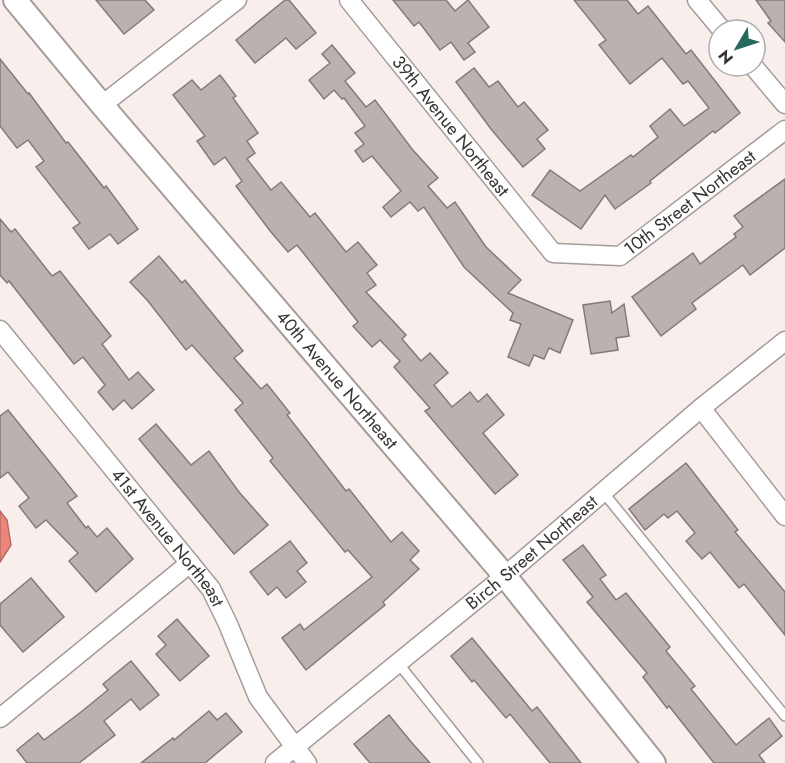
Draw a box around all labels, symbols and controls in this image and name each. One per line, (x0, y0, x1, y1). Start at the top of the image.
north arrow (707, 18, 767, 78)
text: N (713, 45, 739, 69)
street label: 39th Avenue Northeast (386, 50, 516, 203)
street label: 10th Street Northeast (618, 143, 762, 261)
street label: 40th Avenue Northeast (270, 305, 404, 455)
street label: 41st Avenue Northeast (105, 463, 231, 612)
street label: Birch Street Northeast (460, 489, 604, 616)

